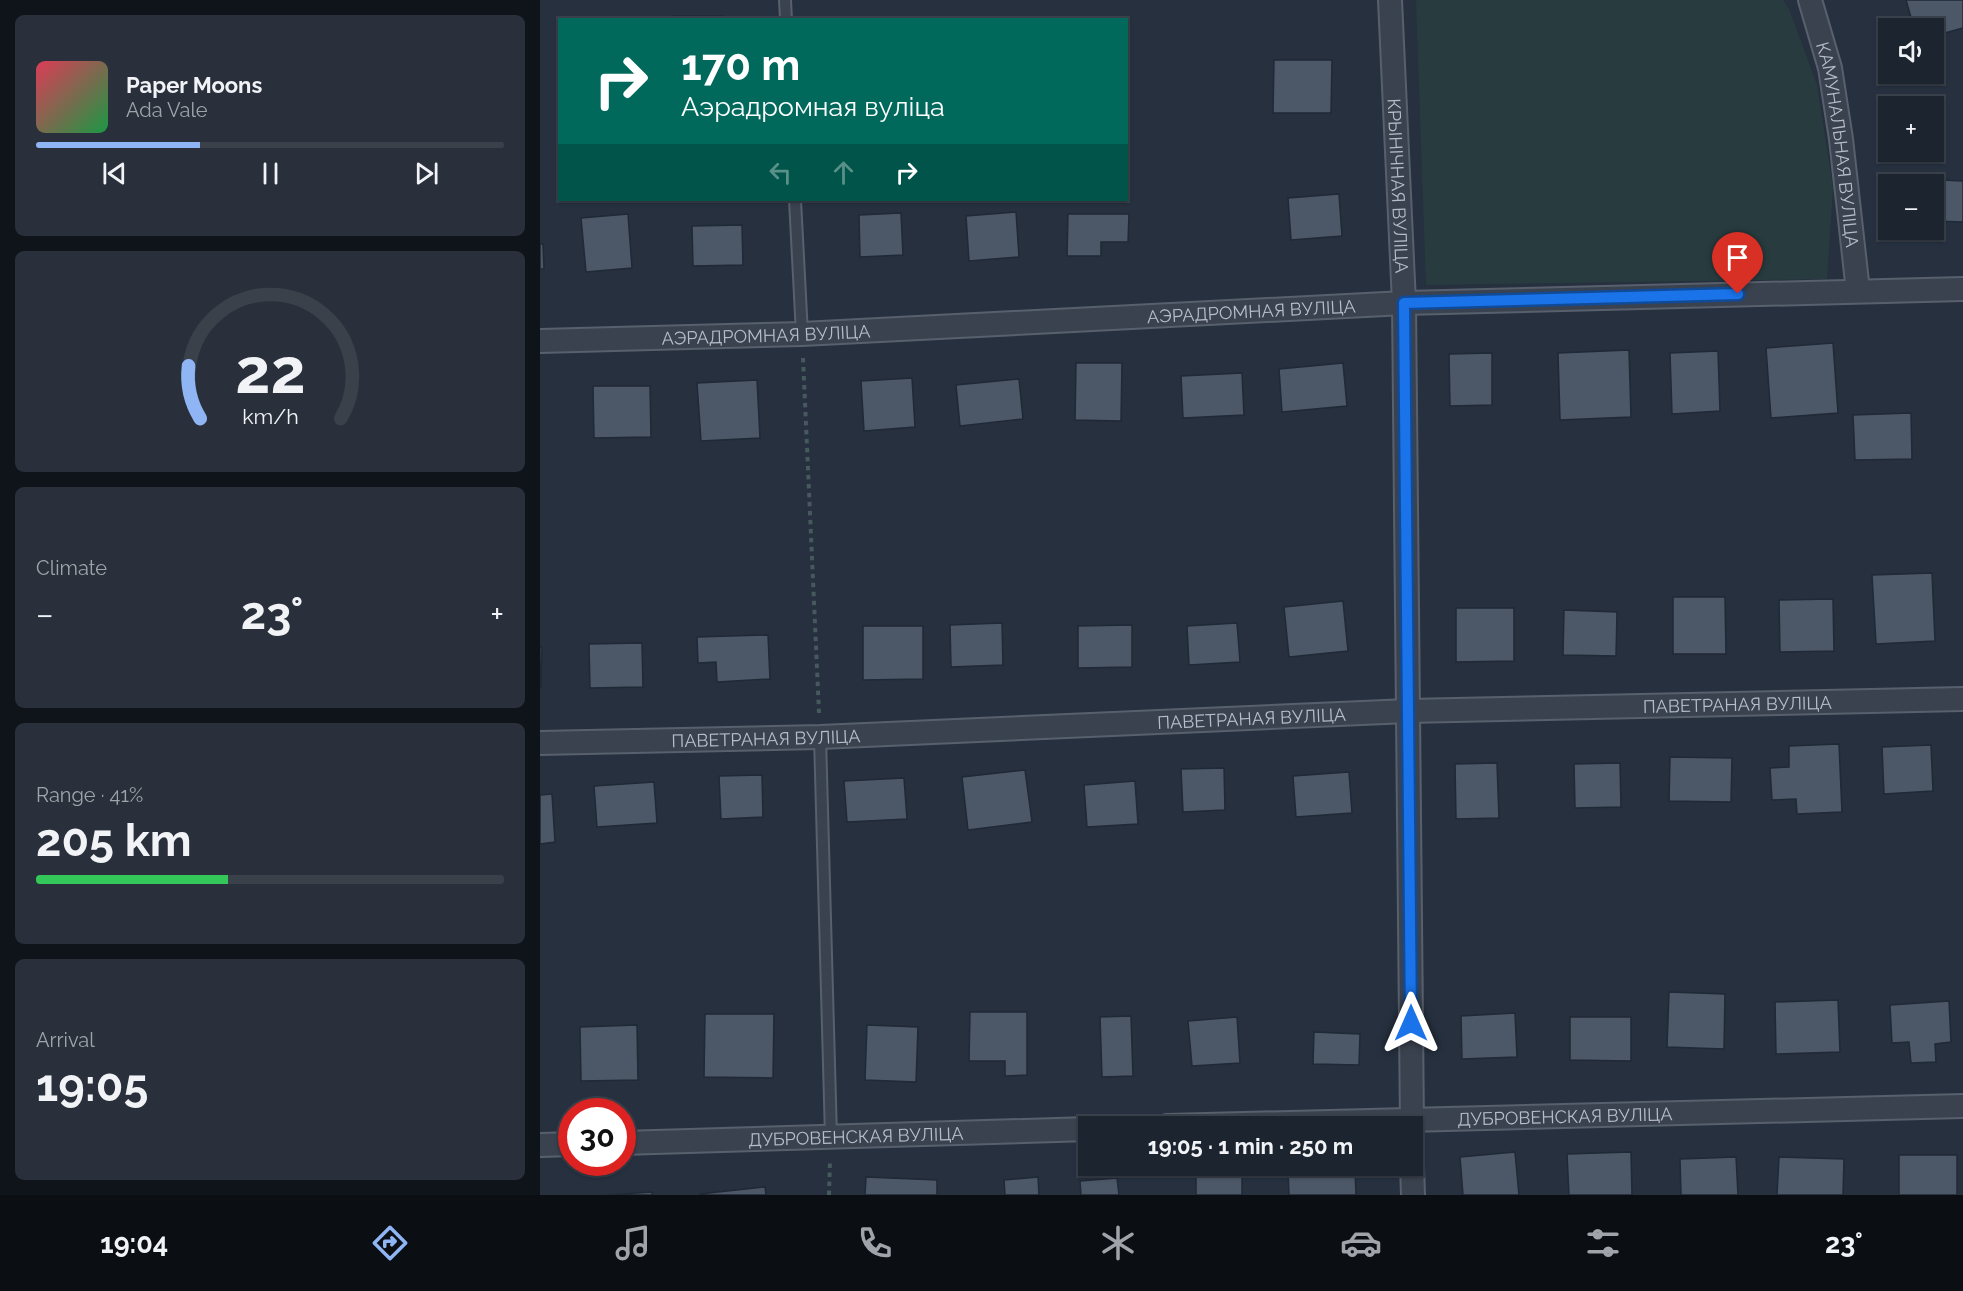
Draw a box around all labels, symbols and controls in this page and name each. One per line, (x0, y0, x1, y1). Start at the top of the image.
map controls (1878, 18, 1944, 240)
button: sound (1878, 18, 1944, 84)
street label: КАМУНАЛЬНАЯ ВУЛІЦА (1812, 39, 1864, 249)
text: 170 m (681, 41, 800, 90)
icon: right (582, 42, 660, 120)
text: Paper Moons (126, 72, 262, 98)
text: Аэрадромная вуліца (681, 91, 945, 122)
button: + (1878, 96, 1944, 162)
text: Ada Vale (126, 98, 208, 122)
street label: КРЫНІЧНАЯ ВУЛІЦА (1384, 98, 1413, 274)
icon: left (764, 156, 797, 189)
icon: ahead (827, 156, 860, 189)
icon: right (890, 156, 923, 189)
icon: previous (98, 157, 131, 190)
icon: pause (254, 157, 287, 190)
icon: next (410, 157, 443, 190)
button: − (1878, 174, 1944, 240)
pin (1712, 232, 1763, 294)
icon: arrive (1721, 241, 1754, 274)
street label: АЭРАДРОМНАЯ ВУЛІЦА (1146, 295, 1356, 327)
street label: АЭРАДРОМНАЯ ВУЛІЦА (661, 320, 871, 348)
text: 22 (235, 334, 305, 408)
text: km/h (242, 404, 298, 429)
text: Climate (36, 556, 107, 580)
text: 23° (241, 587, 303, 640)
text: − (36, 595, 54, 634)
text: + (490, 595, 504, 634)
street label: ПАВЕТРАНАЯ ВУЛІЦА (1643, 691, 1832, 716)
street label: ПАВЕТРАНАЯ ВУЛІЦА (1157, 703, 1346, 733)
street label: ПАВЕТРАНАЯ ВУЛІЦА (671, 725, 861, 751)
text: Range · 41% (36, 783, 143, 807)
text: 205 km (36, 814, 192, 867)
position arrow (1379, 991, 1443, 1055)
text: Arrival (36, 1028, 95, 1052)
text: 19:05 (36, 1059, 148, 1112)
speed limit sign: 30 (558, 1098, 636, 1176)
street label: ДУБРОВЕНСКАЯ ВУЛІЦА (1457, 1103, 1673, 1129)
street label: ДУБРОВЕНСКАЯ ВУЛІЦА (748, 1122, 964, 1150)
text: 19:05 · 1 min · 250 m (1148, 1133, 1353, 1159)
icon: directions (369, 1222, 411, 1264)
icon: music (612, 1222, 654, 1264)
icon: phone (854, 1222, 896, 1264)
icon: climate (1097, 1222, 1139, 1264)
icon: car (1340, 1222, 1382, 1264)
icon: filters (1582, 1222, 1624, 1264)
text: 19:04 (100, 1228, 168, 1259)
text: 23° (1825, 1228, 1863, 1259)

